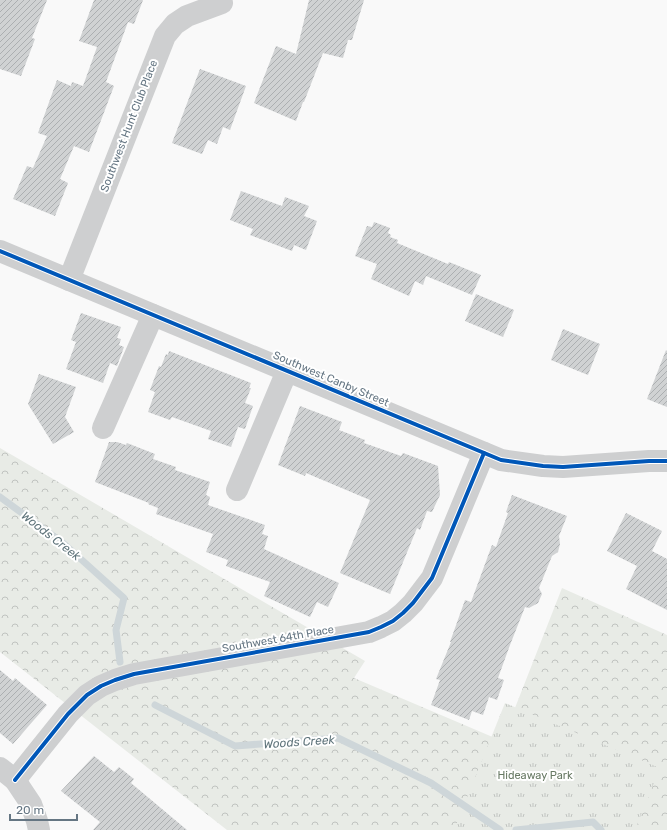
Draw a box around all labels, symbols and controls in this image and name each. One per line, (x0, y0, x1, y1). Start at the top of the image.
street label: Southwest Hunt Club Place (98, 58, 160, 194)
street label: Southwest Canby Street (271, 349, 392, 410)
water label: Woods Creek (19, 509, 84, 564)
street label: Southwest 64th Place (221, 623, 335, 655)
water label: Woods Creek (263, 732, 336, 751)
park label: Hideaway Park (497, 769, 573, 782)
scale bar (10, 796, 77, 822)
text: 20 m (16, 803, 44, 817)

